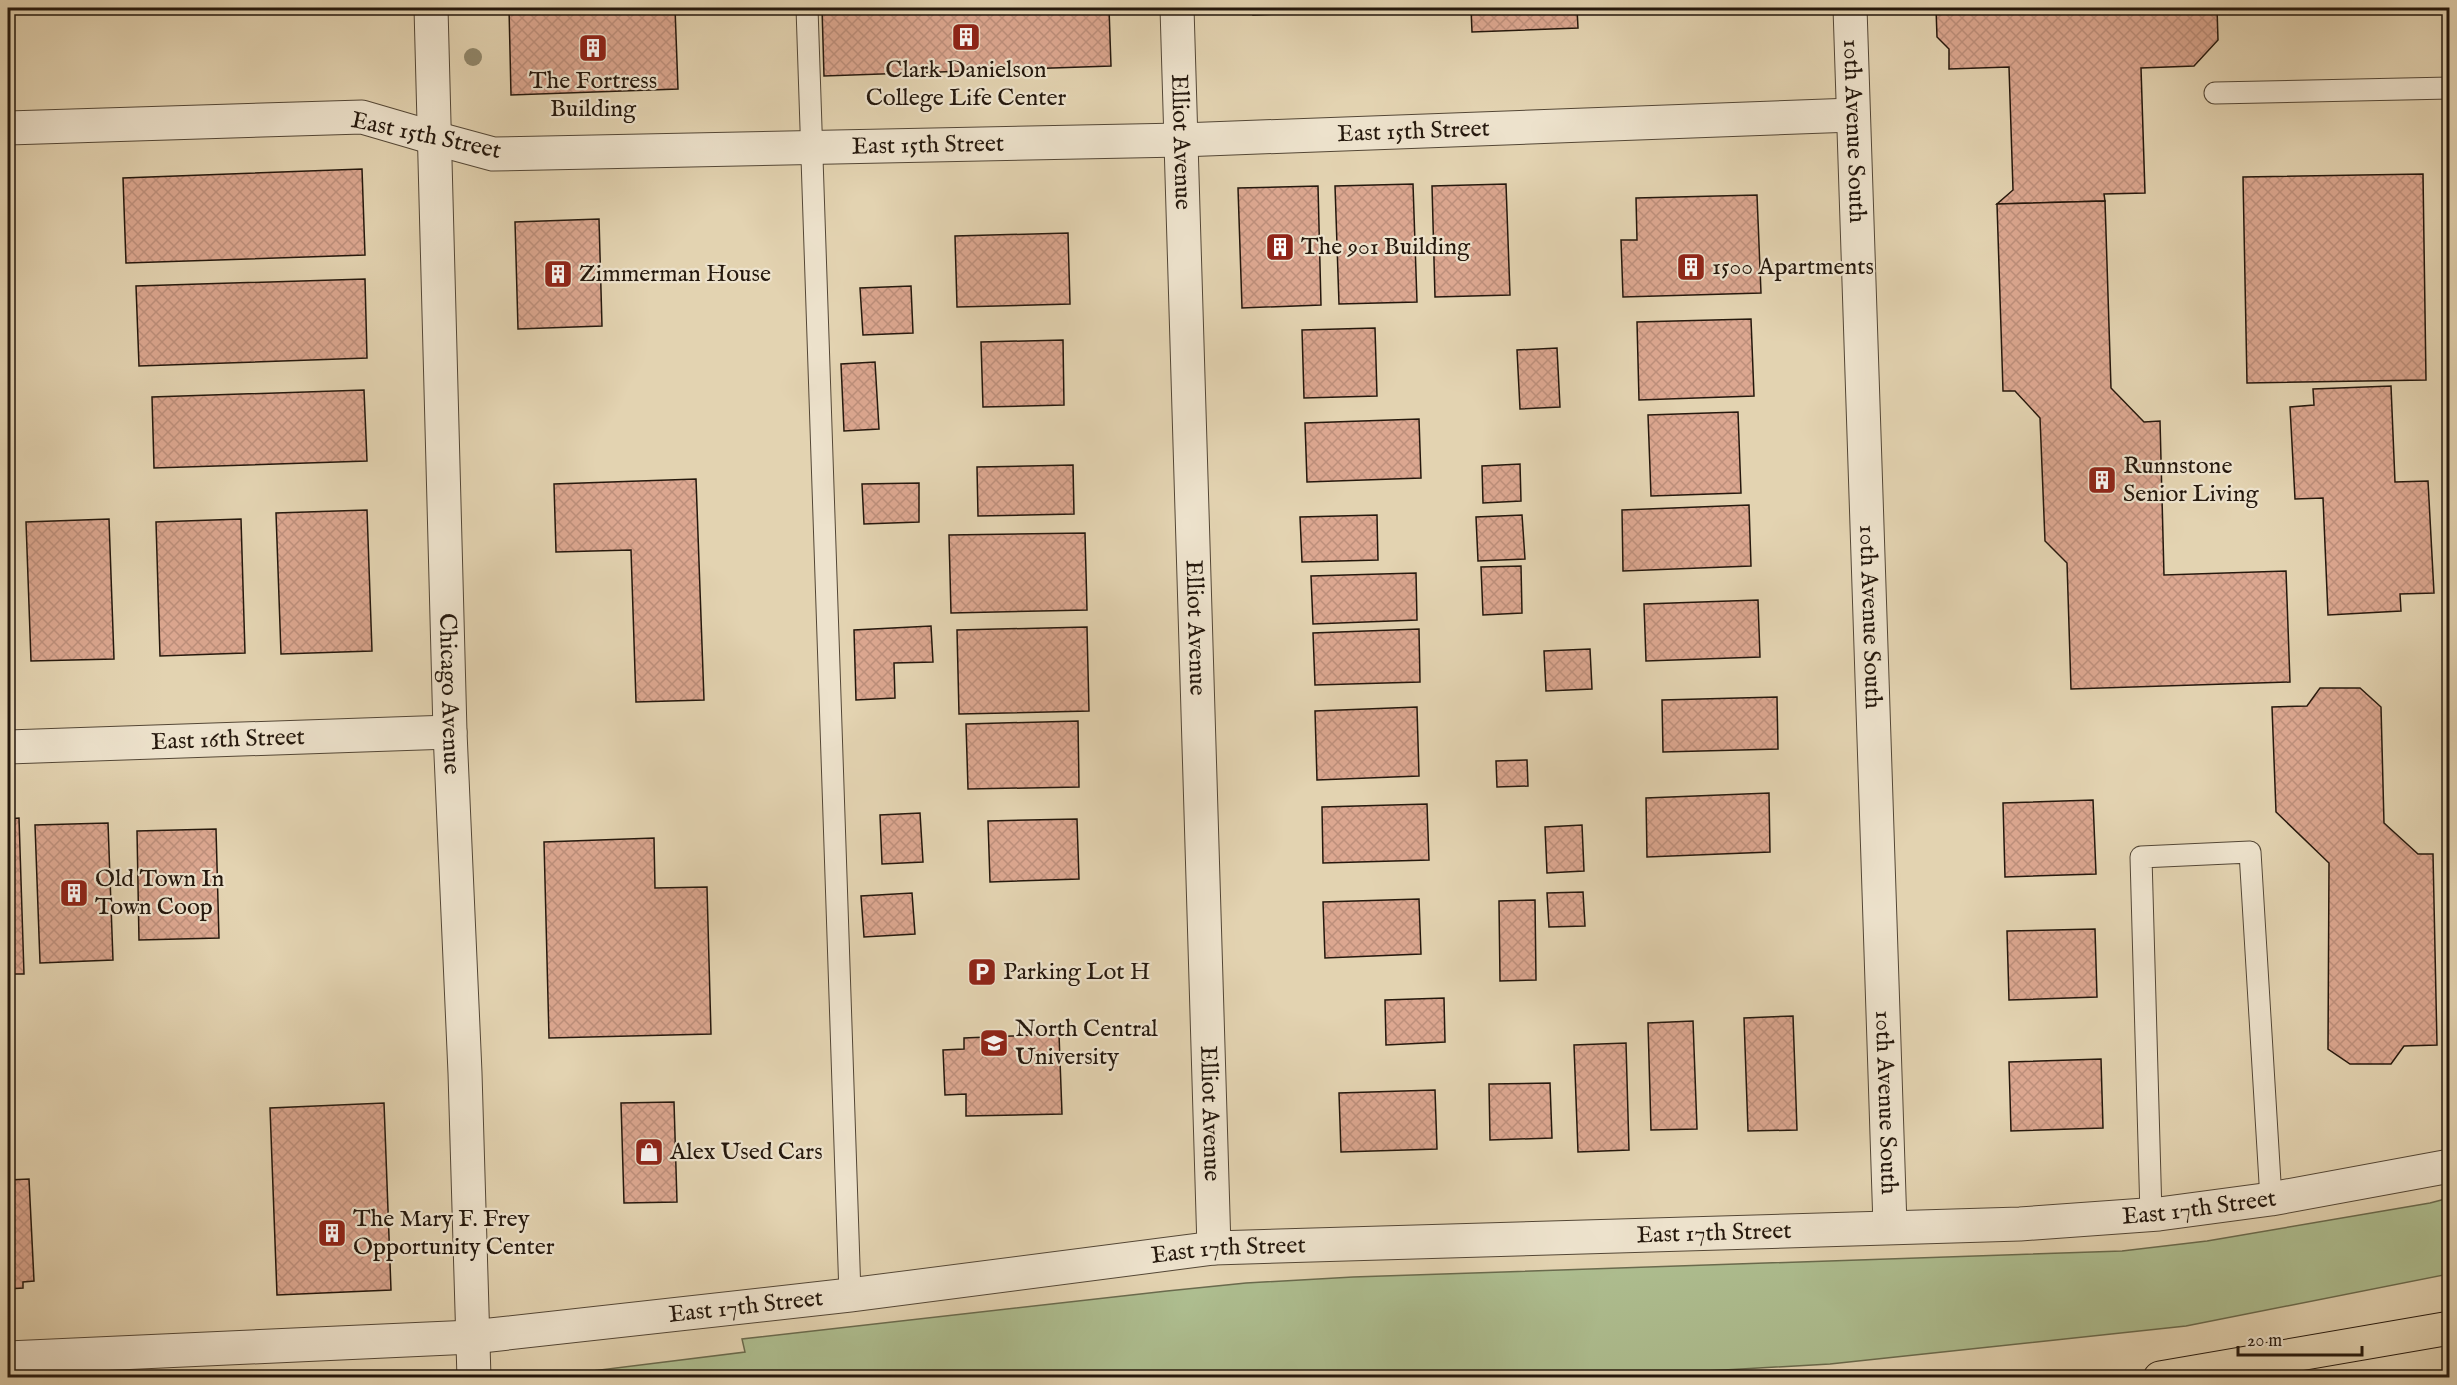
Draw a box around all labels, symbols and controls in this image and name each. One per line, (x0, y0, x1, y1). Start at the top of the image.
building icon: Clark Danielson College Life Center (950, 21, 982, 53)
building icon: The Fortress Building (577, 32, 609, 64)
street label: 10th Avenue South (1836, 38, 1873, 224)
place label: Clark Danielson College Life Center (866, 55, 1067, 114)
place label: The Fortress Building (529, 66, 657, 125)
street label: Elliot Avenue (1163, 74, 1199, 210)
street label: East 15th Street (348, 105, 504, 167)
street label: East 15th Street (1337, 113, 1490, 150)
street label: East 15th Street (851, 128, 1004, 162)
building icon: The 901 Building (1264, 231, 1296, 263)
place label: The 901 Building (1301, 232, 1471, 263)
building icon: 1500 Apartments (1675, 251, 1707, 283)
place label: 1500 Apartments (1712, 252, 1874, 283)
building icon: Zimmerman House (542, 258, 574, 290)
place label: Zimmerman House (579, 259, 771, 290)
place label: Runnstone Senior Living (2123, 451, 2260, 510)
building icon: Runnstone Senior Living (2086, 464, 2118, 496)
street label: 10th Avenue South (1851, 524, 1889, 709)
street label: Elliot Avenue (1178, 559, 1213, 696)
street label: Chicago Avenue (431, 613, 467, 775)
street label: East 16th Street (150, 721, 305, 758)
place label: Old Town In Town Coop (95, 864, 225, 923)
building icon: Old Town In Town Coop (58, 877, 90, 909)
parking icon: Parking Lot H (966, 956, 998, 988)
place label: Parking Lot H (1003, 957, 1150, 988)
street label: 10th Avenue South (1867, 1010, 1904, 1195)
place label: North Central University (1015, 1014, 1158, 1073)
school or university icon: North Central University (978, 1027, 1010, 1059)
street label: Elliot Avenue (1192, 1045, 1228, 1182)
shop icon: Alex Used Cars (633, 1136, 665, 1168)
place label: Alex Used Cars (669, 1137, 823, 1168)
street label: East 17th Street (2121, 1183, 2279, 1232)
place label: The Mary F. Frey Opportunity Center (353, 1204, 555, 1263)
street label: East 17th Street (1636, 1215, 1792, 1251)
building icon: The Mary F. Frey Opportunity Center (316, 1217, 348, 1249)
street label: East 17th Street (1149, 1230, 1306, 1271)
street label: East 17th Street (667, 1283, 825, 1331)
scale bar (2238, 1319, 2362, 1357)
text: 20 m (2247, 1330, 2282, 1353)

